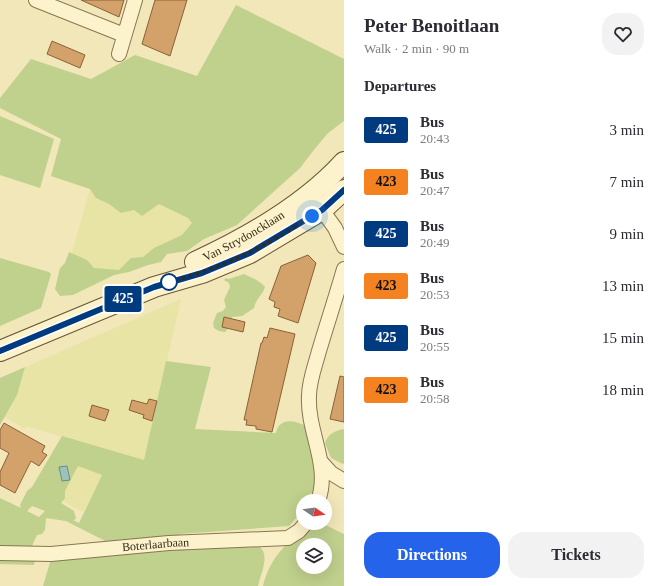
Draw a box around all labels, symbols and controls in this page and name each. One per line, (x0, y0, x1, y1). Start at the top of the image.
button: heart (602, 13, 644, 55)
text: Peter Benoitlaan (364, 15, 499, 36)
text: Walk · 2 min · 90 m (364, 41, 469, 56)
text: Departures (364, 78, 436, 94)
text: Bus (420, 114, 444, 130)
text: 425 (376, 122, 397, 137)
text: 3 min (609, 122, 644, 138)
text: 20:43 (420, 131, 450, 146)
text: Bus (420, 166, 444, 182)
text: 423 (376, 174, 397, 189)
text: 7 min (609, 174, 644, 190)
text: 20:47 (420, 183, 450, 198)
your location (302, 206, 322, 226)
street label: Van Strydoncklaan (200, 208, 287, 264)
text: Bus (420, 218, 444, 234)
text: 425 (376, 226, 397, 241)
text: 9 min (609, 226, 644, 242)
text: 20:49 (420, 235, 450, 250)
text: Bus (420, 270, 444, 286)
unlabelled marker (160, 273, 178, 291)
text: 423 (376, 278, 397, 293)
text: 13 min (602, 278, 644, 294)
line badge: 425 (100, 286, 146, 312)
text: 20:53 (420, 287, 450, 302)
text: 425 (113, 291, 134, 306)
text: Bus (420, 322, 444, 338)
text: 425 (376, 330, 397, 345)
text: 15 min (602, 330, 644, 346)
text: 20:55 (420, 339, 450, 354)
text: Bus (420, 374, 444, 390)
text: 423 (376, 382, 397, 397)
text: 18 min (602, 382, 644, 398)
text: 20:58 (420, 391, 450, 406)
north arrow (296, 494, 332, 530)
map controls (296, 494, 332, 574)
button: Directions (364, 532, 500, 578)
button: Tickets (508, 532, 644, 578)
street label: Boterlaarbaan (121, 535, 189, 554)
button: layers (296, 538, 332, 574)

